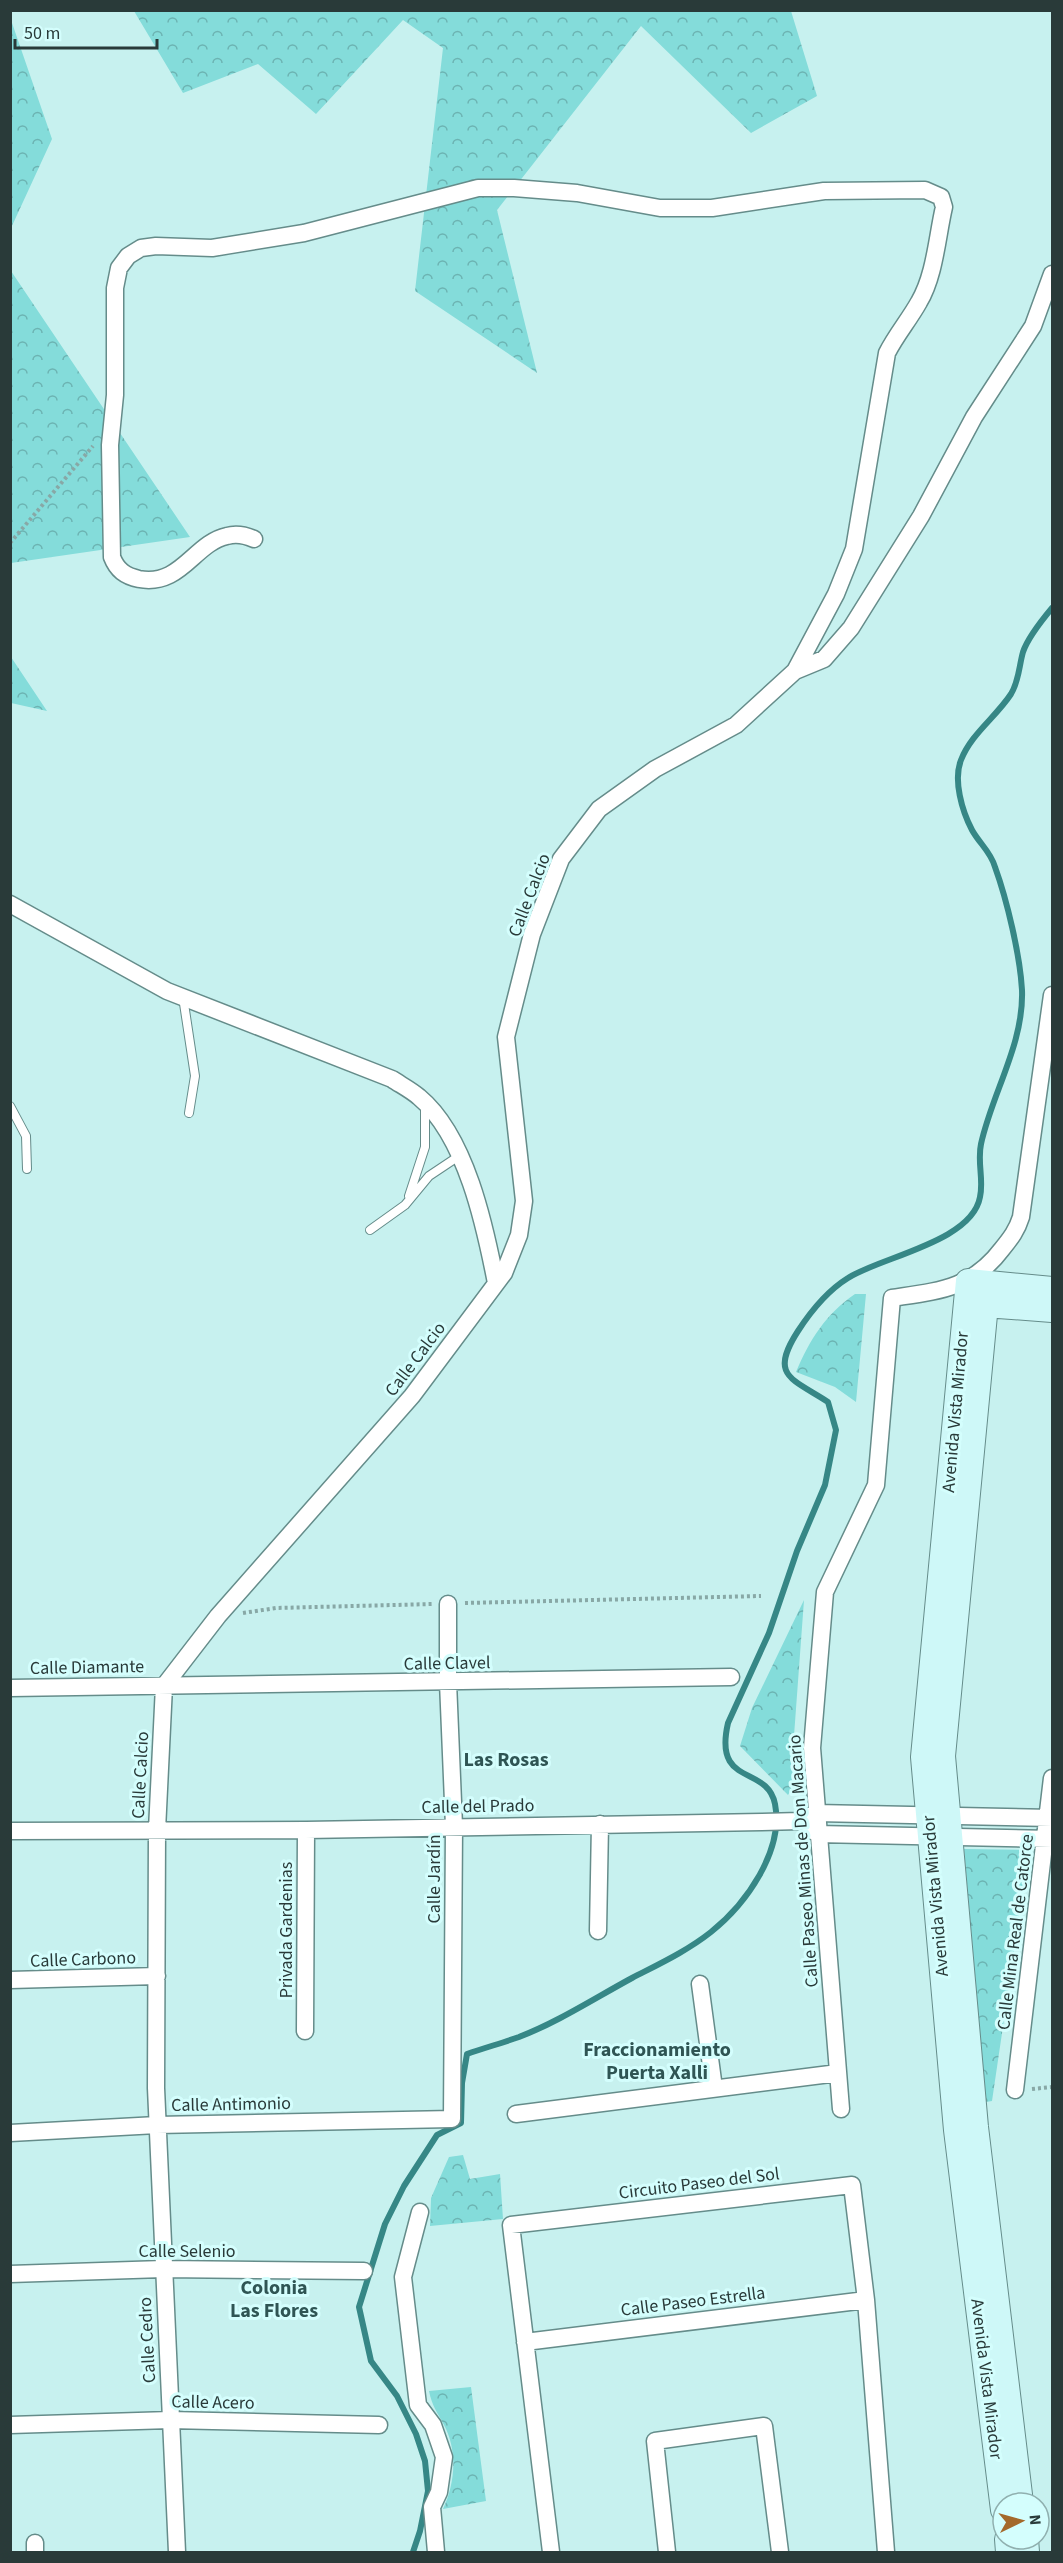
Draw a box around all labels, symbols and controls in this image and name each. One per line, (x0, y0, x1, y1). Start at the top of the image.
scale bar (15, 12, 158, 50)
text: 50 m (24, 21, 60, 46)
street label: Calle Calcio (502, 850, 557, 940)
street label: Calle Calcio (379, 1317, 452, 1402)
street label: Avenida Vista Mirador (936, 1330, 975, 1494)
street label: Calle Clavel (403, 1650, 491, 1677)
street label: Calle Diamante (30, 1654, 144, 1681)
street label: Calle Calcio (126, 1731, 155, 1819)
street label: Calle Paseo Minas de Don Macario (782, 1734, 825, 1988)
district label: Las Rosas (463, 1746, 549, 1774)
street label: Calle del Prado (421, 1793, 535, 1820)
street label: Avenida Vista Mirador (916, 1814, 955, 1977)
street label: Calle Mina Real de Catorce (991, 1833, 1040, 2031)
street label: Calle Jardín (422, 1834, 447, 1924)
street label: Privada Gardenias (274, 1862, 299, 1998)
street label: Calle Carbono (30, 1945, 136, 1974)
district label: Fraccionamiento Puerta Xalli (583, 2036, 731, 2087)
street label: Calle Antimonio (171, 2091, 291, 2118)
street label: Circuito Paseo del Sol (617, 2161, 781, 2206)
street label: Calle Selenio (138, 2239, 236, 2264)
district label: Colonia Las Flores (230, 2274, 318, 2325)
street label: Calle Paseo Estrella (619, 2280, 767, 2323)
street label: Calle Cedro (133, 2296, 162, 2384)
street label: Avenida Vista Mirador (964, 2297, 1009, 2461)
street label: Calle Acero (171, 2389, 255, 2416)
north arrow (991, 2491, 1051, 2551)
text: N (1024, 2514, 1046, 2526)

